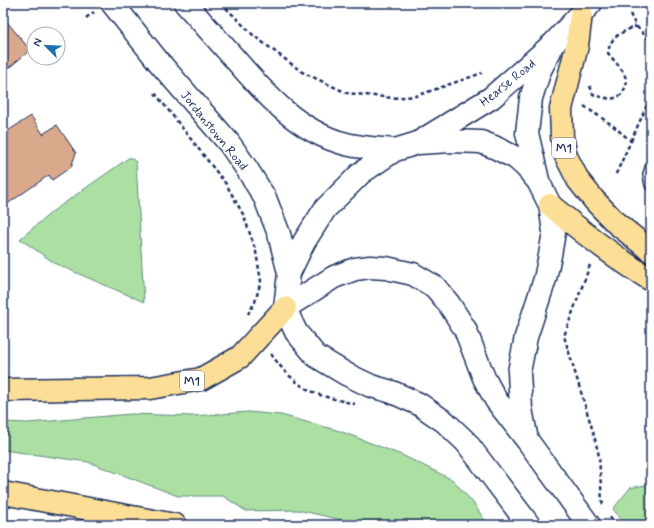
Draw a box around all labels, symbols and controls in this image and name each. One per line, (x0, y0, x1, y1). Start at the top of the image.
north arrow (26, 26, 66, 66)
text: N (30, 36, 46, 49)
street label: Hearse Road (476, 55, 539, 111)
street label: Jordanstown Road (176, 88, 251, 174)
road number: M1 (552, 138, 576, 158)
road number: M1 (180, 371, 204, 391)

